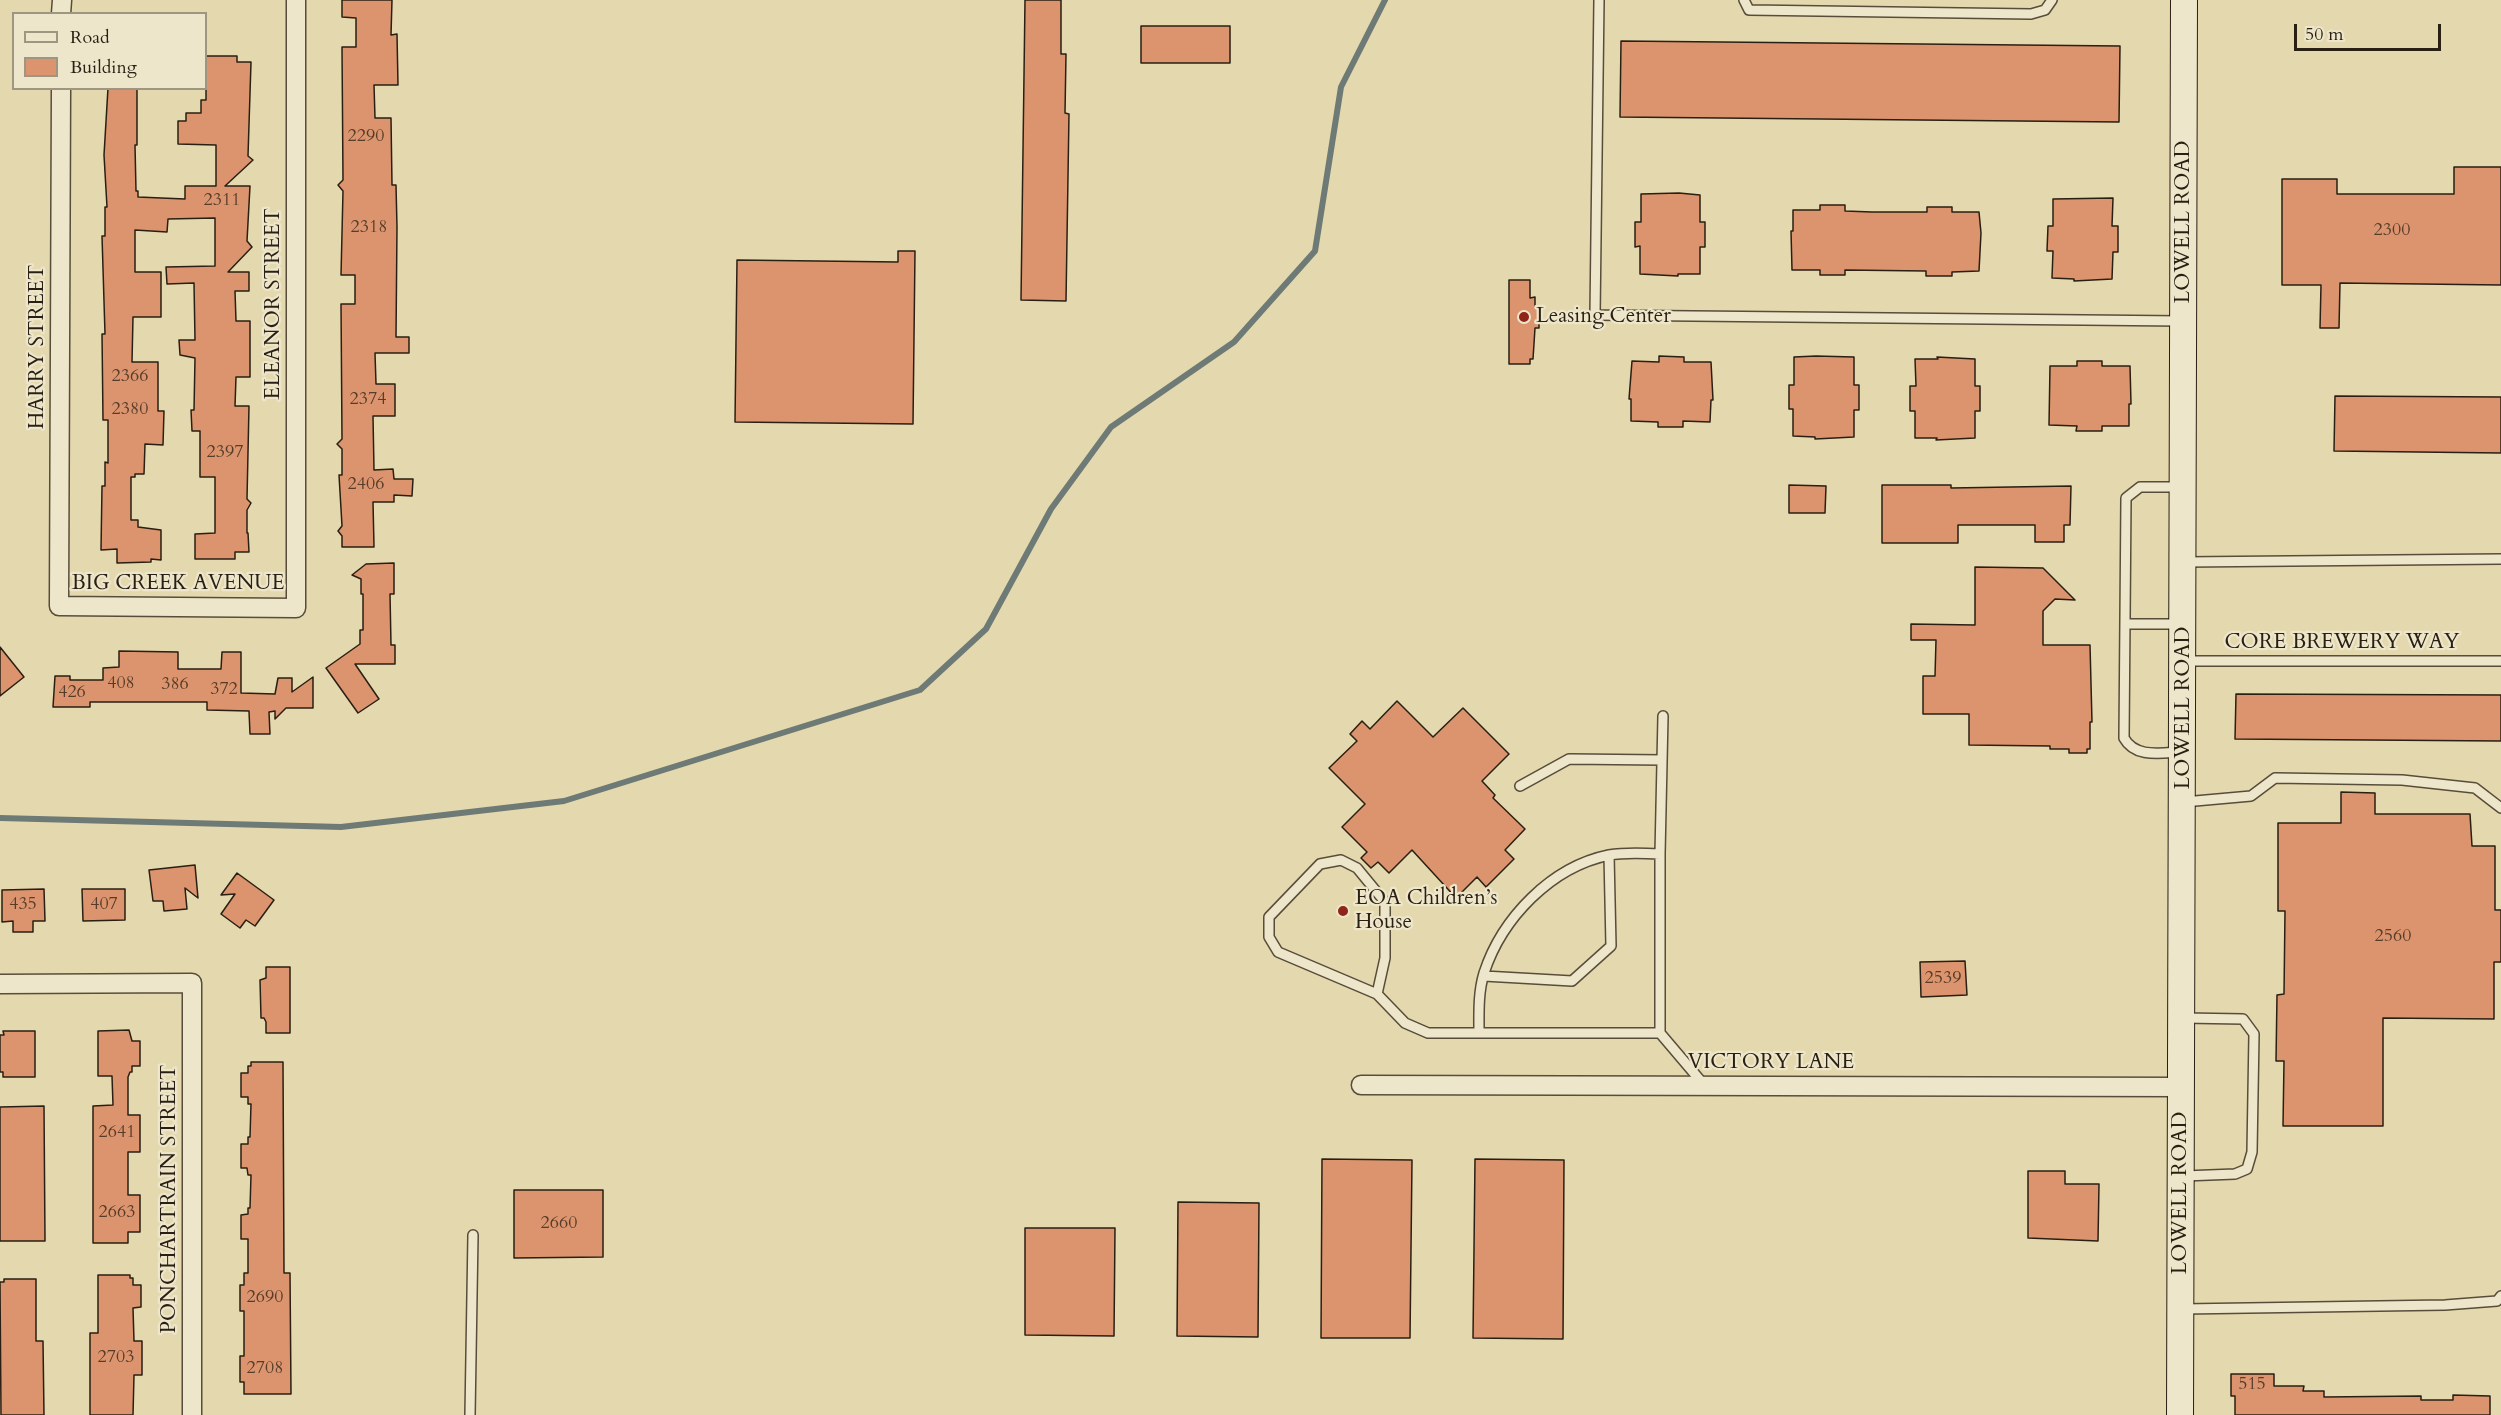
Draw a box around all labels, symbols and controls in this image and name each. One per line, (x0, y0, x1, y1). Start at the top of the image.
legend (12, 12, 207, 90)
scale bar (2297, 12, 2444, 50)
text: 50 m (2305, 22, 2344, 47)
text: Road (70, 25, 110, 50)
text: Building (70, 55, 137, 80)
house number: 2290 (348, 126, 384, 148)
street label: LOWELL ROAD (2171, 141, 2197, 303)
house number: 2311 (204, 190, 240, 212)
street label: ELEANOR STREET (261, 208, 287, 400)
house number: 2318 (351, 217, 387, 239)
house number: 2300 (2374, 220, 2410, 242)
street label: HARRY STREET (25, 265, 51, 429)
place label: Leasing Center (1536, 304, 1671, 330)
marker: Leasing Center (1517, 310, 1531, 324)
house number: 2366 (112, 366, 148, 388)
house number: 2374 (350, 389, 386, 411)
house number: 2380 (112, 399, 148, 421)
house number: 2397 (207, 442, 243, 464)
house number: 2406 (348, 474, 384, 496)
street label: BIG CREEK AVENUE (72, 571, 284, 597)
street label: LOWELL ROAD (2171, 627, 2197, 789)
street label: CORE BREWERY WAY (2225, 630, 2459, 656)
house number: 408 (107, 673, 135, 695)
house number: 386 (161, 674, 189, 696)
house number: 372 (210, 679, 238, 701)
house number: 426 (58, 682, 86, 704)
place label: EOA Children’s House (1355, 886, 1497, 936)
house number: 435 (9, 894, 37, 916)
house number: 407 (90, 894, 118, 916)
marker: EOA Children’s House (1336, 904, 1350, 918)
house number: 2560 (2375, 926, 2411, 948)
house number: 2539 (1925, 968, 1961, 990)
street label: VICTORY LANE (1688, 1050, 1854, 1076)
street label: PONCHARTRAIN STREET (157, 1065, 183, 1333)
street label: LOWELL ROAD (2168, 1112, 2194, 1274)
house number: 2641 (99, 1122, 135, 1144)
house number: 2663 (99, 1202, 135, 1224)
house number: 2660 (541, 1213, 577, 1235)
house number: 2690 (247, 1287, 283, 1309)
house number: 2703 (98, 1347, 134, 1369)
house number: 2708 (247, 1358, 283, 1380)
house number: 515 (2238, 1374, 2266, 1396)

